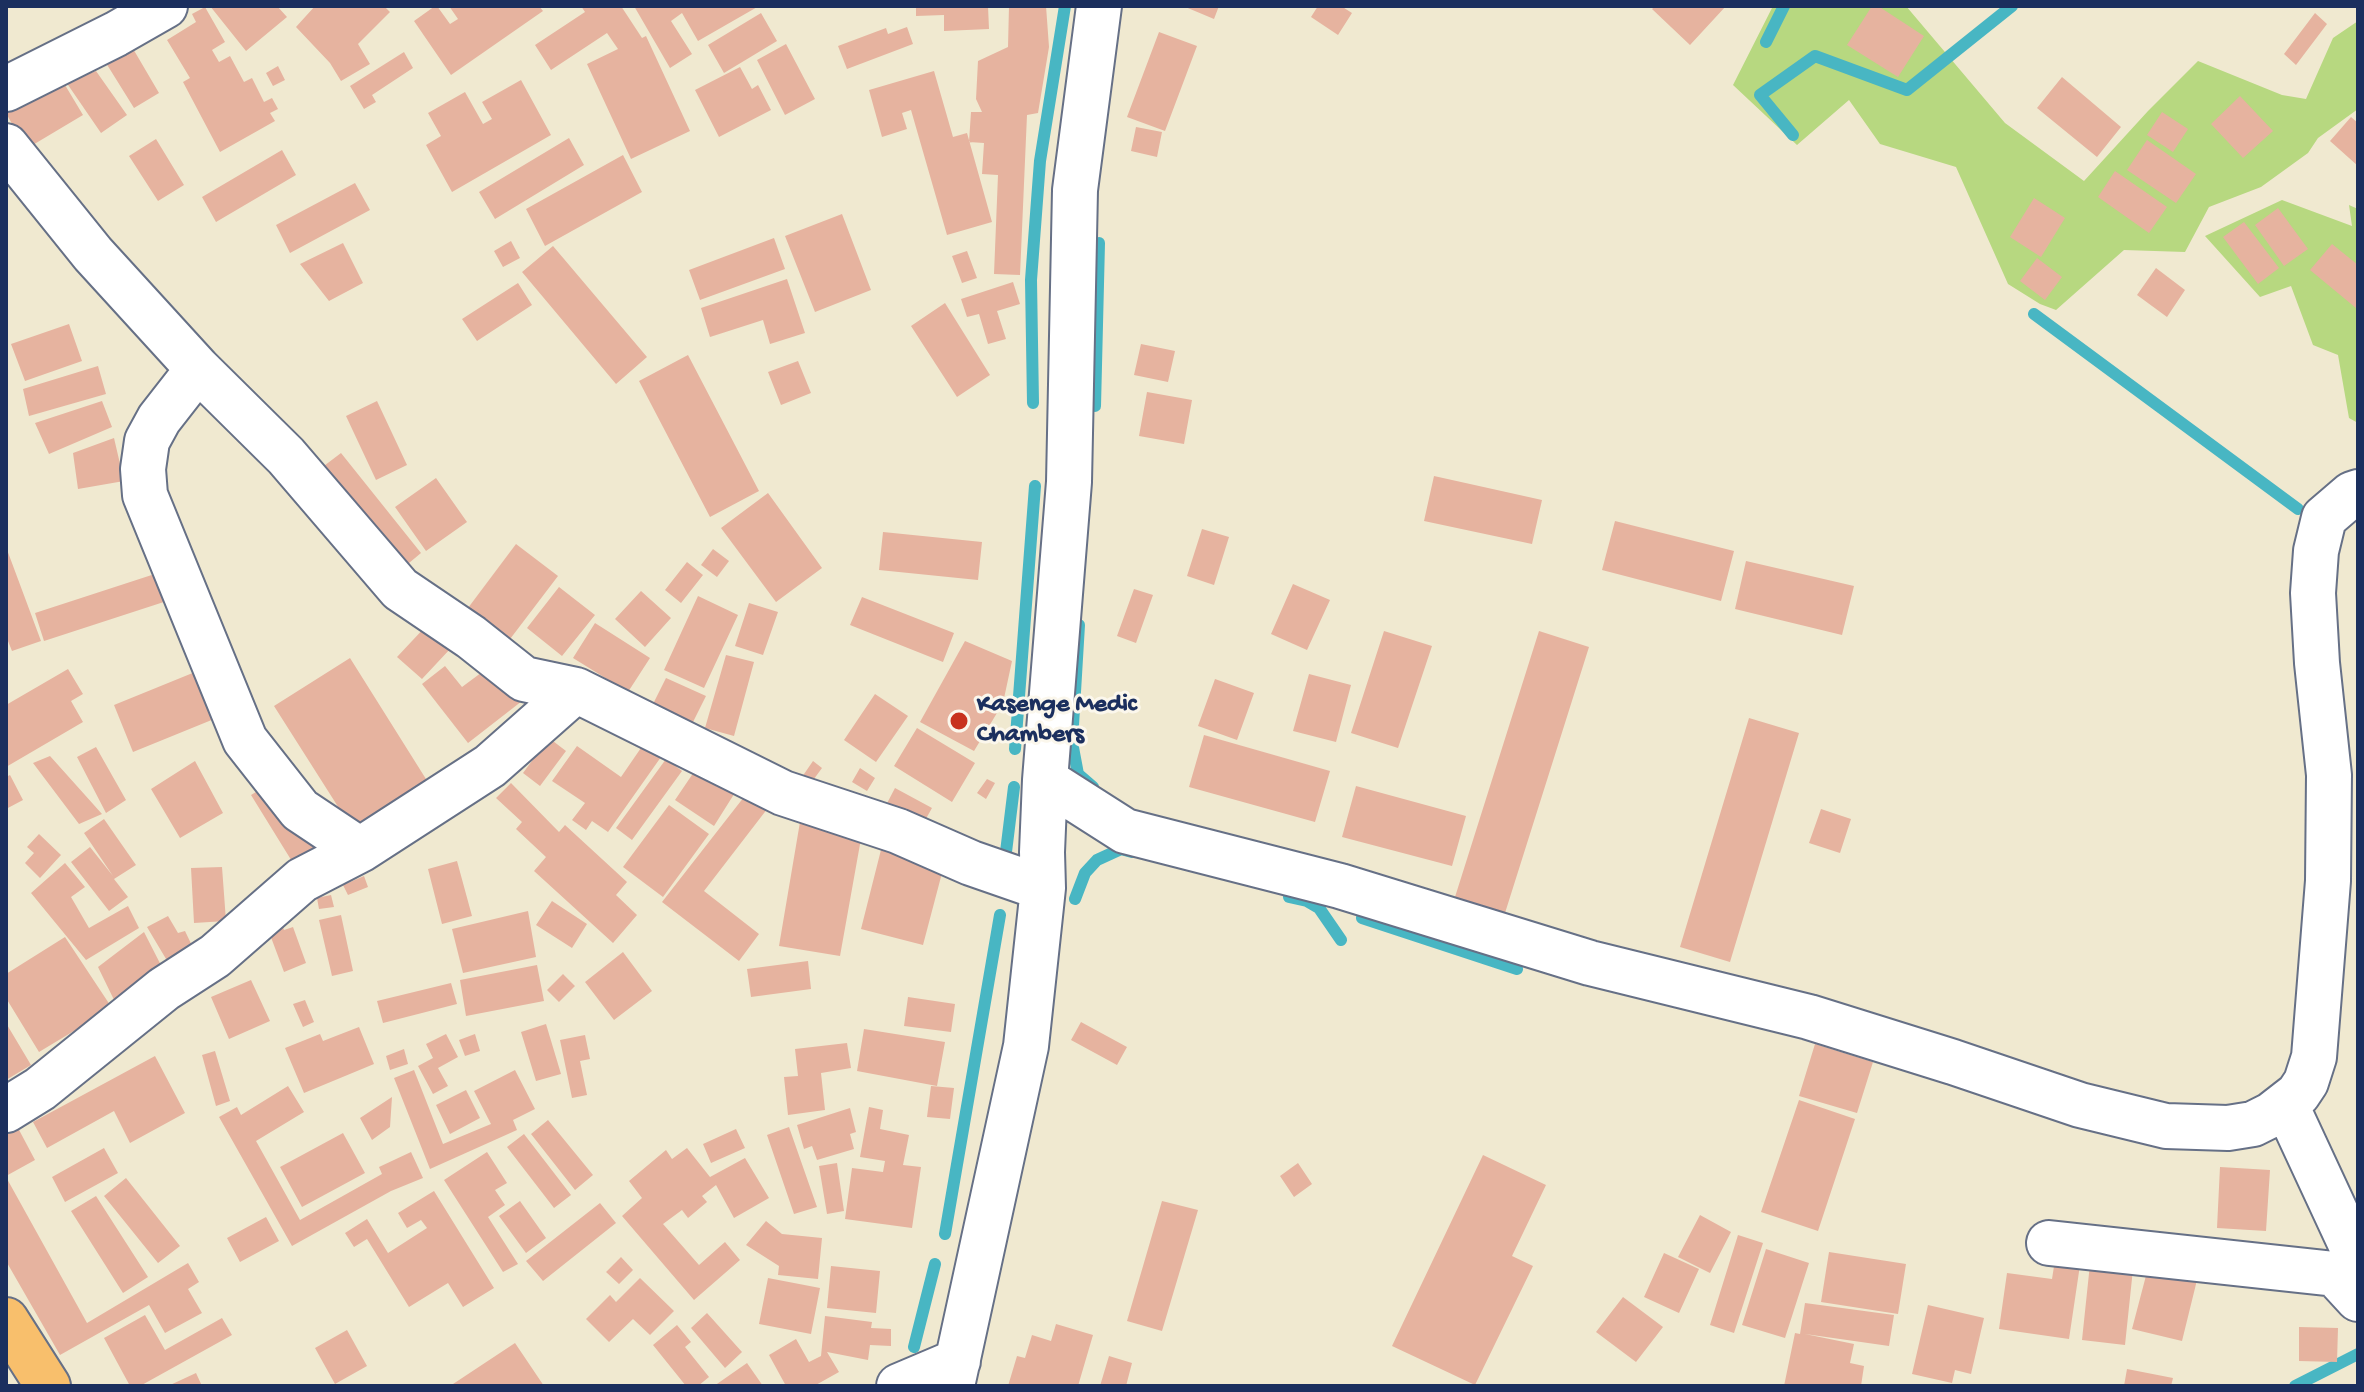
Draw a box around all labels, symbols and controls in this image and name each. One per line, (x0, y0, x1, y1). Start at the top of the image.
place label: Kasenge Medic Chambers (977, 690, 1137, 752)
marker: Kasenge Medic Chambers (948, 710, 970, 732)

